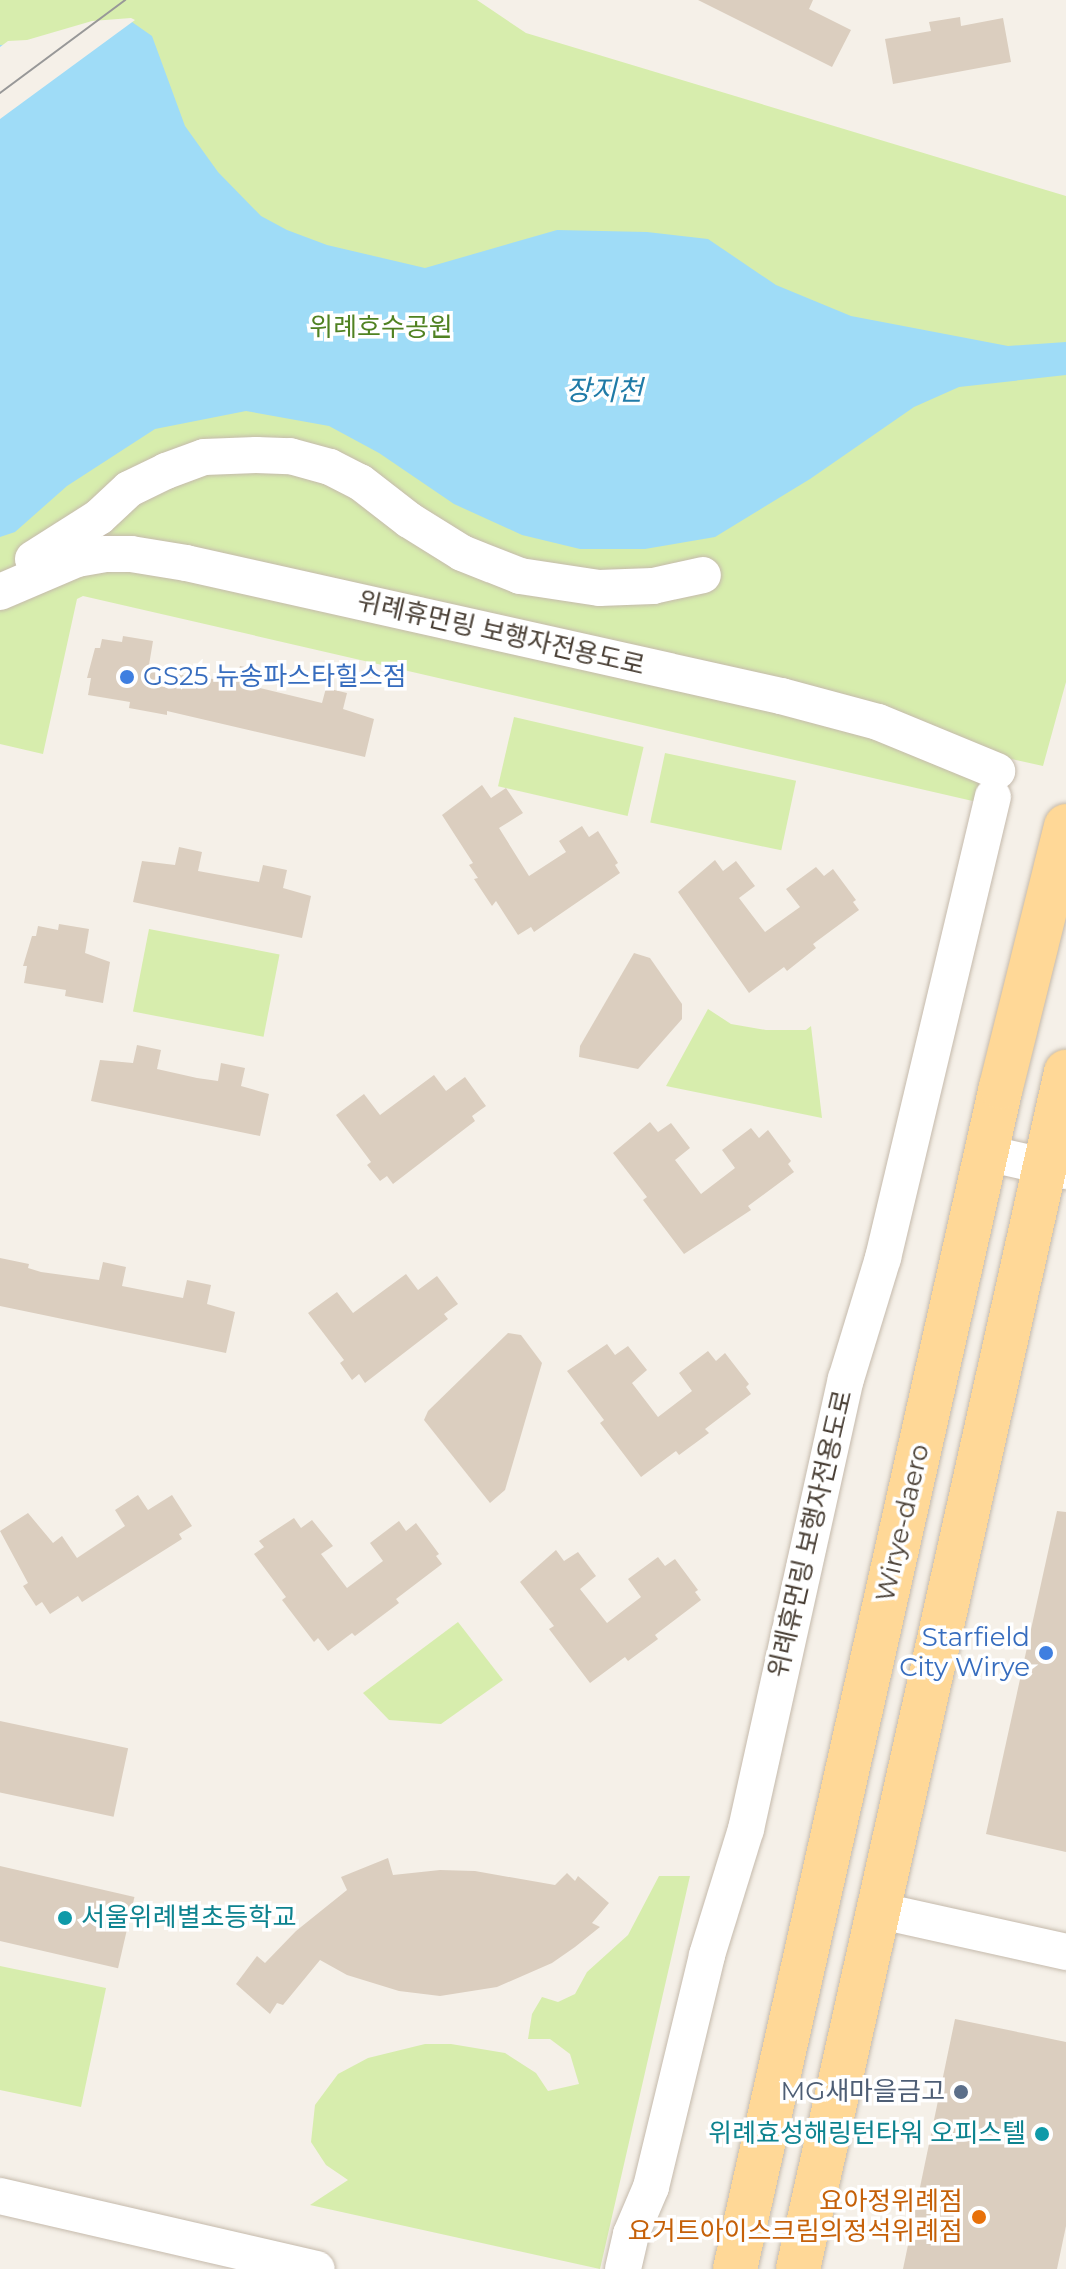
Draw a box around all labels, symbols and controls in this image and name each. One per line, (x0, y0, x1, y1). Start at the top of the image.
park label: 위례호수공원 (309, 312, 453, 344)
water label: 장지천 (565, 373, 643, 407)
street label: 위례휴먼링 보행자전용도로 (354, 586, 648, 682)
place label: GS25 뉴송파스타힐스점 (143, 661, 407, 693)
marker: GS25 뉴송파스타힐스점 (118, 668, 136, 686)
street label: 위례휴먼링 보행자전용도로 (763, 1387, 859, 1681)
street label: Wirye-daero (870, 1441, 936, 1605)
place label: Starfield City Wirye (899, 1622, 1030, 1684)
marker: Starfield City Wirye (1037, 1644, 1055, 1662)
place label: 서울위례별초등학교 (81, 1902, 296, 1934)
marker: 서울위례별초등학교 (56, 1909, 74, 1927)
place label: MG새마을금고 (780, 2076, 945, 2108)
marker: MG새마을금고 (952, 2083, 970, 2101)
place label: 위례효성해링턴타워 오피스텔 (708, 2118, 1026, 2150)
marker: 위례효성해링턴타워 오피스텔 (1033, 2125, 1051, 2143)
place label: 요아정위례점 요거트아이스크림의정석위례점 (628, 2186, 963, 2248)
marker: 요아정위례점 요거트아이스크림의정석위례점 (970, 2208, 988, 2226)

